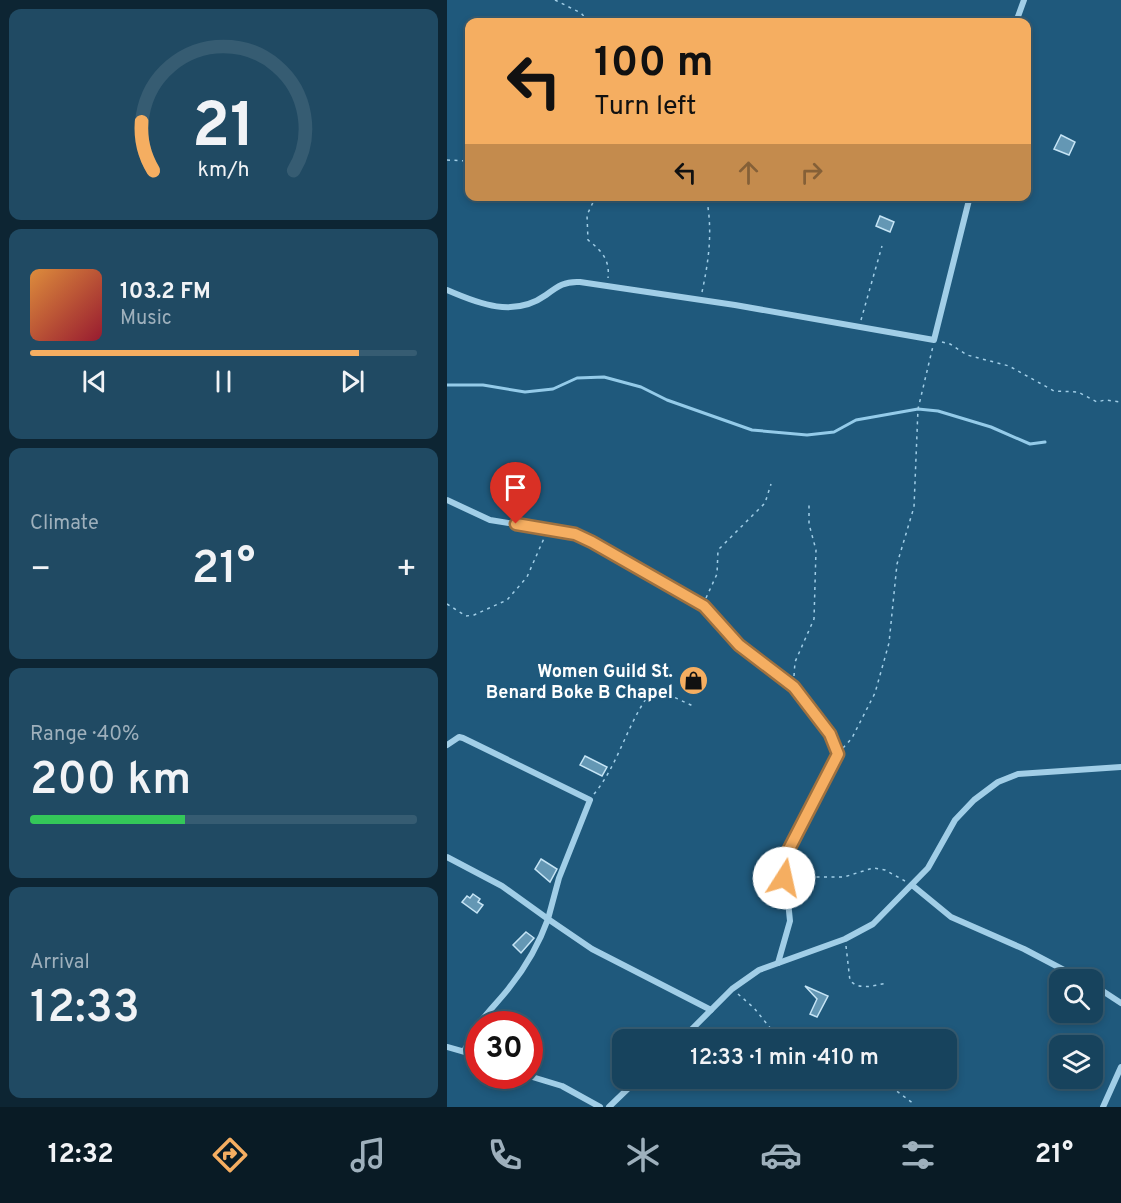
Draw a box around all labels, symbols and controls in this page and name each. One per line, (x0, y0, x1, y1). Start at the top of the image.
text: 100 m (594, 38, 713, 91)
icon: left (495, 42, 573, 120)
text: 21 (192, 90, 255, 169)
text: Turn left (594, 90, 696, 124)
icon: left (669, 156, 702, 189)
icon: ahead (732, 156, 765, 189)
icon: right (795, 156, 828, 189)
text: km/h (197, 158, 250, 185)
text: 103.2 FM (120, 279, 211, 306)
text: Music (120, 306, 172, 332)
icon: previous (78, 365, 111, 398)
icon: pause (207, 365, 240, 398)
icon: next (336, 365, 369, 398)
pin (490, 462, 541, 524)
icon: arrive (499, 471, 532, 504)
text: Climate (30, 511, 99, 537)
text: 21° (192, 542, 255, 599)
text: − (30, 550, 51, 592)
text: + (396, 550, 417, 592)
place label: Women Guild St. Benard Boke B Chapel (486, 661, 673, 705)
shop icon: Women Guild St. Benard Boke B Chapel (678, 665, 710, 697)
text: Range · 40% (30, 722, 139, 748)
text: 200 km (30, 753, 191, 810)
position arrow (752, 846, 816, 910)
text: Arrival (30, 950, 90, 976)
map controls (1049, 969, 1103, 1089)
button: search (1049, 969, 1103, 1023)
text: 12:33 (30, 981, 140, 1038)
speed limit sign: 30 (465, 1011, 543, 1089)
button: layers (1049, 1035, 1103, 1089)
text: 12:33 · 1 min · 410 m (690, 1045, 879, 1072)
icon: directions (209, 1134, 251, 1176)
icon: music (347, 1134, 389, 1176)
icon: phone (484, 1134, 526, 1176)
icon: climate (622, 1134, 664, 1176)
icon: car (760, 1134, 802, 1176)
icon: filters (897, 1134, 939, 1176)
text: 12:32 (48, 1138, 114, 1172)
text: 21° (1035, 1138, 1073, 1172)

